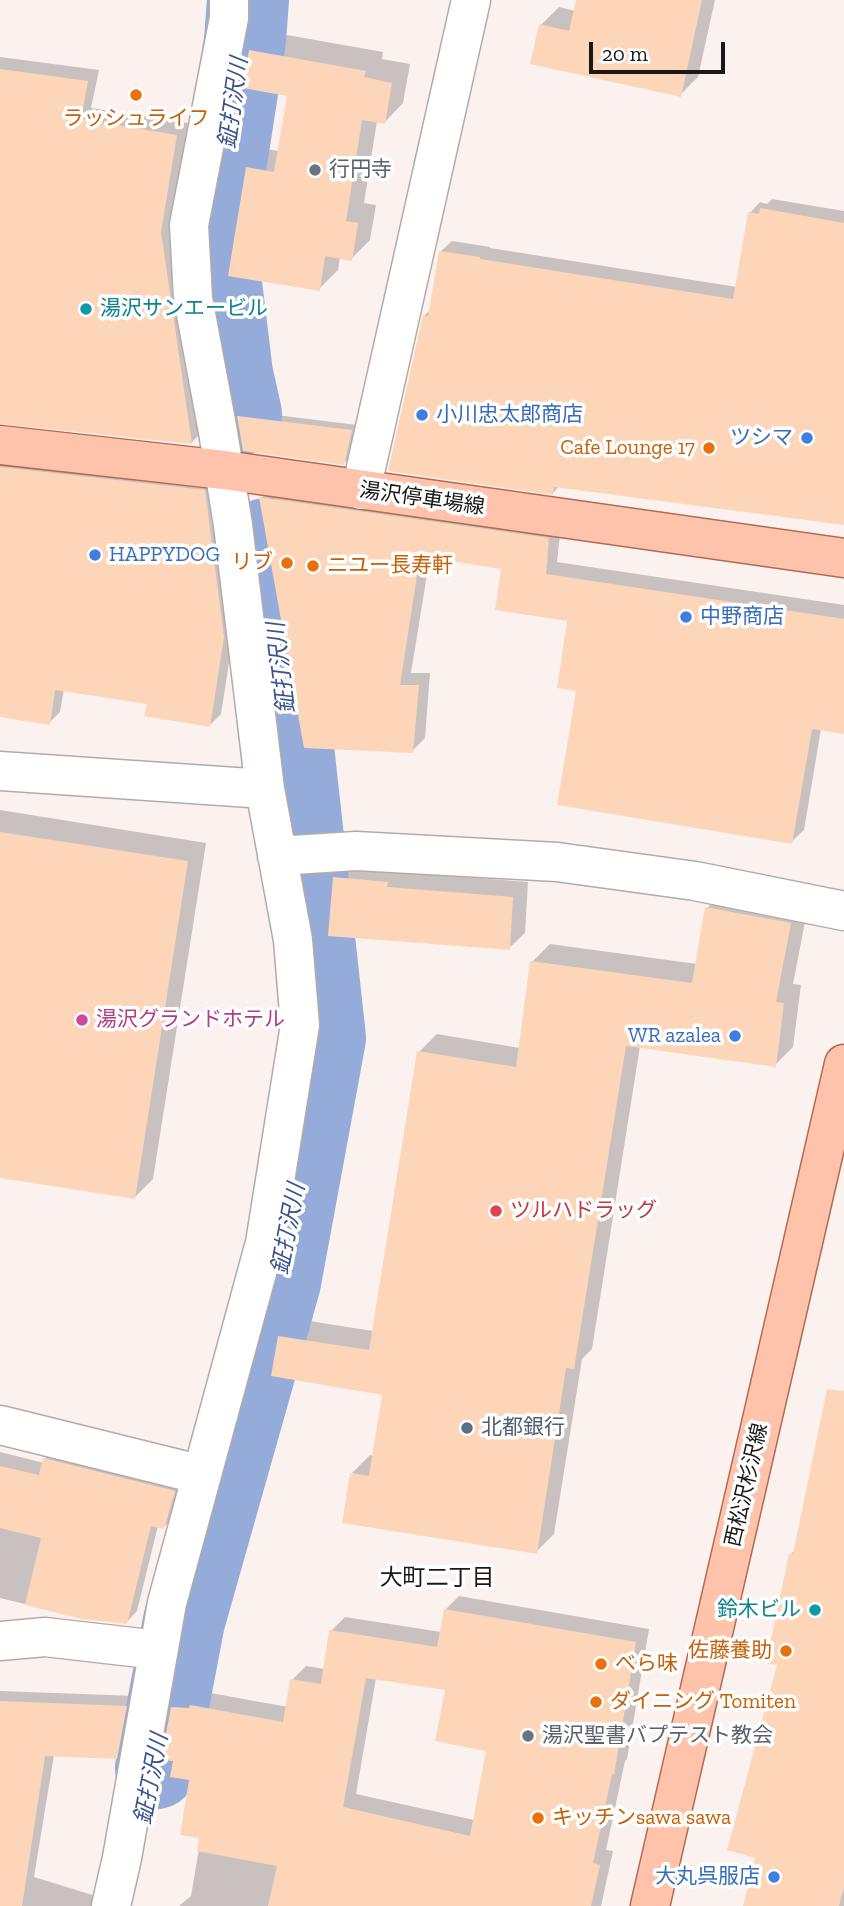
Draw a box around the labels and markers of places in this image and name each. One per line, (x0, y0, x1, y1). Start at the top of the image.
marker: ラッシュライフ (128, 87, 144, 103)
place label: ラッシュライフ (63, 106, 209, 132)
place label: 行円寺 (329, 157, 392, 183)
marker: 行円寺 (307, 162, 323, 178)
place label: 湯沢サンエービル (100, 296, 268, 322)
marker: 湯沢サンエービル (78, 301, 94, 317)
place label: 小川忠太郎商店 (436, 402, 583, 428)
marker: 小川忠太郎商店 (414, 407, 430, 423)
place label: ツシマ (730, 425, 793, 451)
marker: ツシマ (799, 430, 815, 446)
place label: Cafe Lounge 17 (560, 435, 695, 461)
marker: Cafe Lounge 17 (701, 440, 717, 456)
place label: HAPPYDOG (109, 542, 220, 568)
marker: HAPPYDOG (87, 547, 103, 563)
place label: リブ (231, 550, 273, 576)
place label: ニユー長寿軒 (327, 553, 453, 579)
marker: リブ (279, 555, 295, 571)
marker: ニユー長寿軒 (305, 558, 321, 574)
place label: 中野商店 (700, 604, 784, 630)
marker: 中野商店 (678, 609, 694, 625)
place label: 湯沢グランドホテル (96, 1007, 285, 1033)
marker: 湯沢グランドホテル (74, 1012, 90, 1028)
place label: WR azalea (628, 1023, 721, 1049)
marker: WR azalea (727, 1028, 743, 1044)
place label: ツルハドラッグ (510, 1198, 657, 1224)
marker: ツルハドラッグ (488, 1203, 504, 1219)
place label: 北都銀行 (481, 1415, 565, 1441)
marker: 北都銀行 (459, 1420, 475, 1436)
place label: 鈴木ビル (717, 1597, 801, 1623)
marker: 鈴木ビル (807, 1602, 823, 1618)
place label: 佐藤養助 (688, 1638, 772, 1664)
marker: 佐藤養助 (778, 1643, 794, 1659)
place label: べら味 (615, 1651, 678, 1677)
marker: べら味 (593, 1656, 609, 1672)
place label: ダイニング Tomiten (610, 1689, 796, 1715)
marker: ダイニング Tomiten (588, 1694, 604, 1710)
place label: 湯沢聖書バプテスト教会 (542, 1723, 773, 1749)
marker: 湯沢聖書バプテスト教会 (520, 1728, 536, 1744)
place label: キッチンsawa sawa (552, 1805, 731, 1831)
marker: キッチンsawa sawa (530, 1810, 546, 1826)
place label: 大丸呉服店 (655, 1864, 760, 1890)
marker: 大丸呉服店 (766, 1869, 782, 1885)

